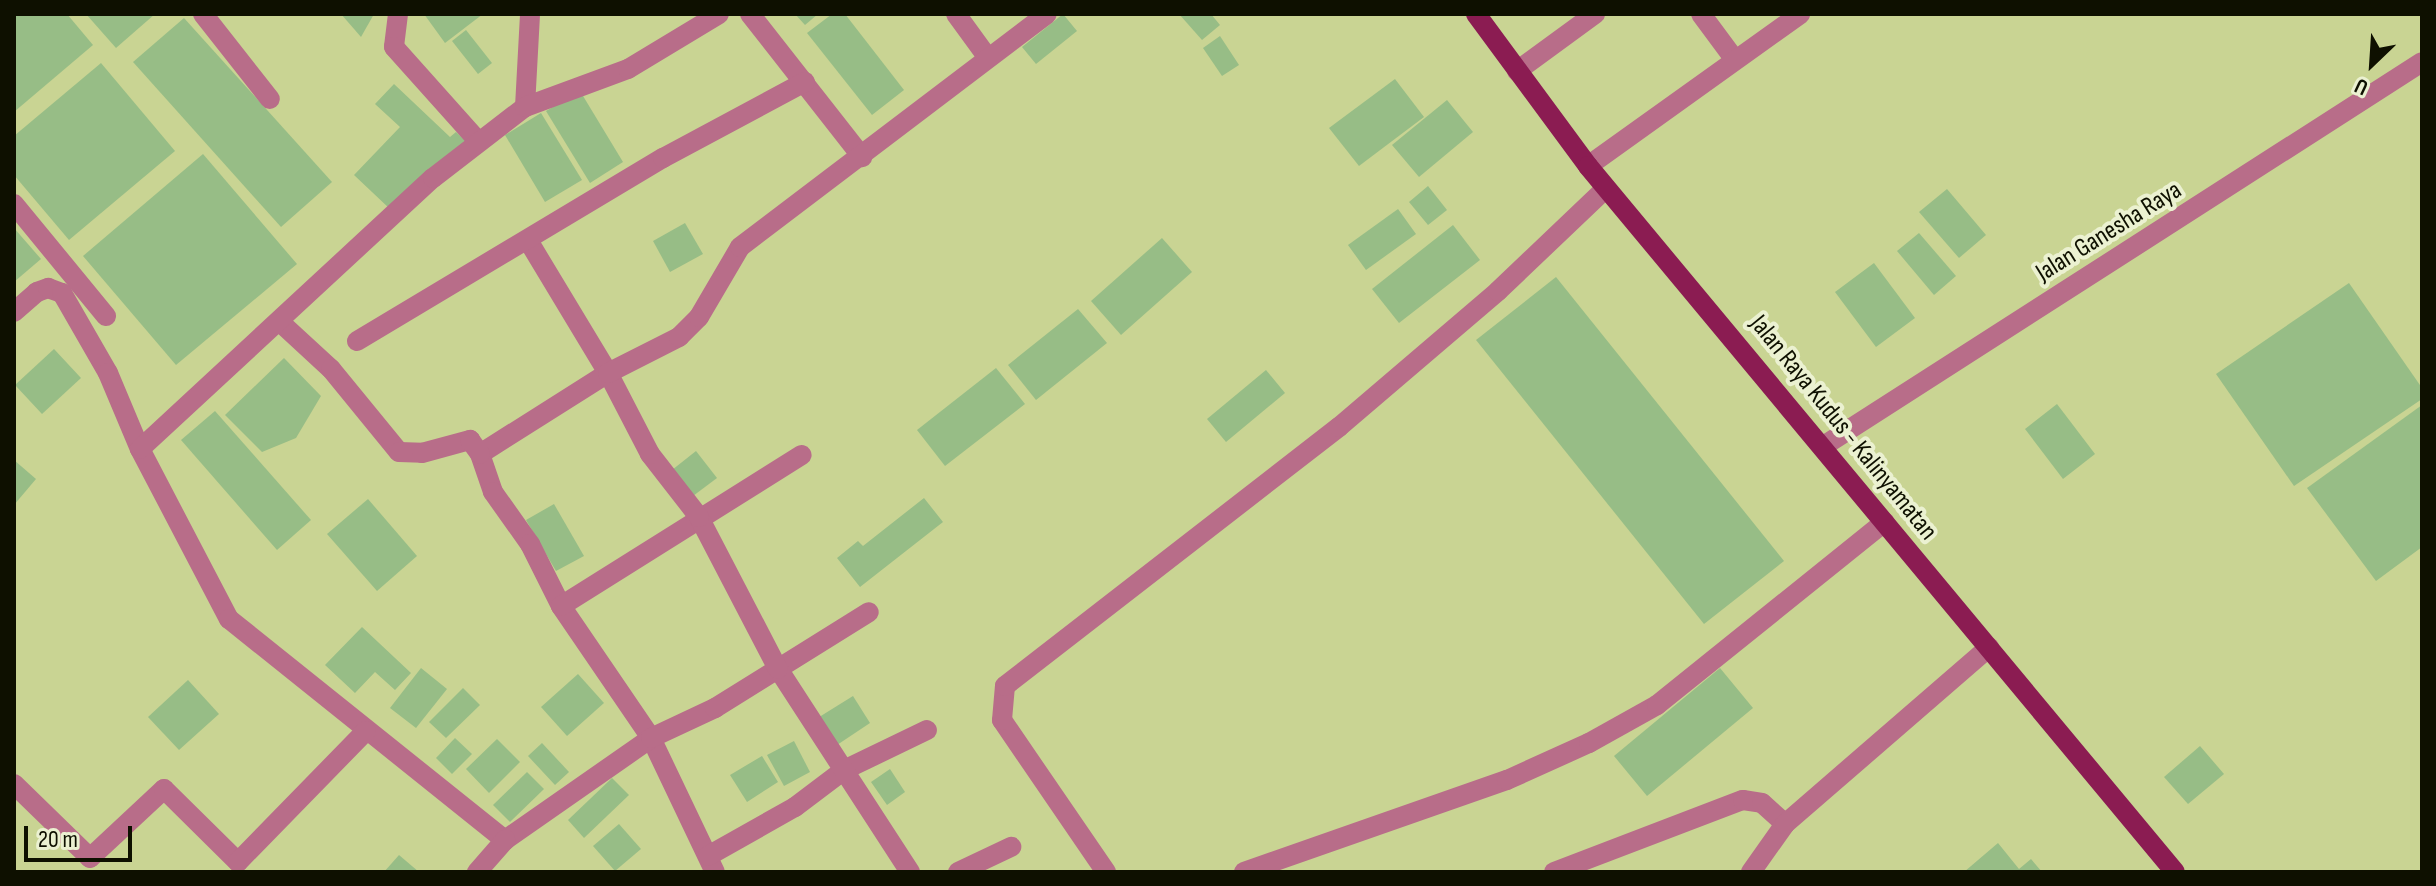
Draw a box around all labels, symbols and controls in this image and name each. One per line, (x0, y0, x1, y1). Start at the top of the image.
north arrow (2332, 24, 2412, 104)
text: U (2351, 72, 2373, 101)
street label: Jalan Ganesha Raya (2030, 175, 2188, 289)
street label: Jalan Raya Kudus - Kalinyamatan (1743, 309, 1943, 547)
scale bar (28, 810, 136, 860)
text: 20 m (38, 825, 78, 854)

